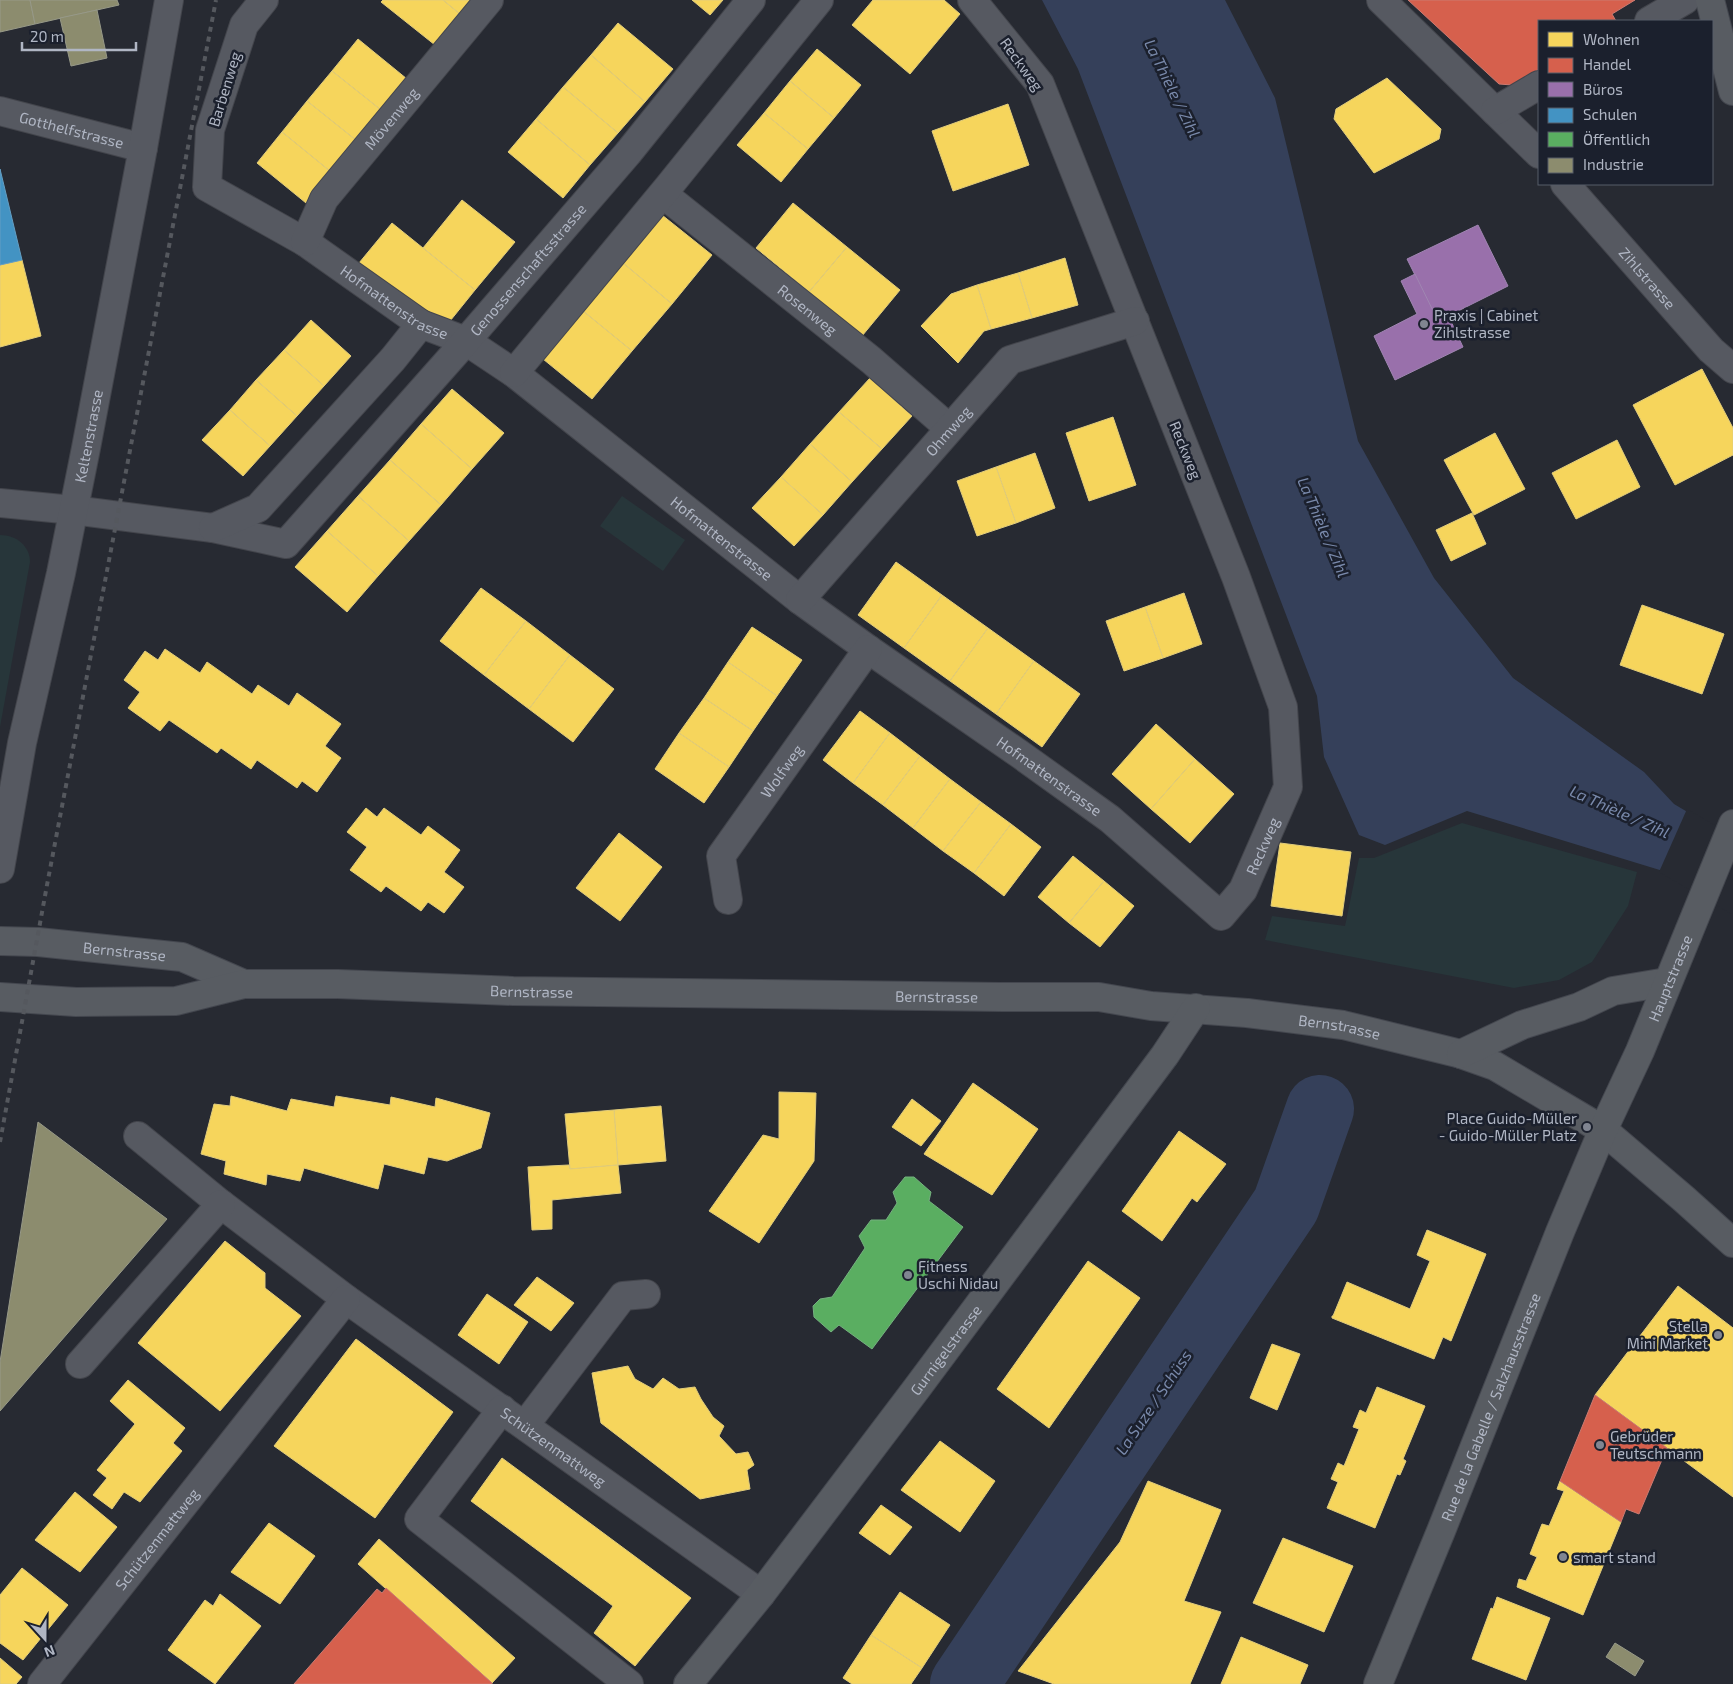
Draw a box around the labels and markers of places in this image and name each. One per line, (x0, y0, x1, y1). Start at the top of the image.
place label: Praxis | Cabinet Zihlstrasse (1434, 306, 1539, 341)
marker: Praxis | Cabinet Zihlstrasse (1418, 318, 1430, 330)
place label: Place Guido-Müller - Guido-Müller Platz (1439, 1109, 1577, 1144)
marker: Place Guido-Müller - Guido-Müller Platz (1581, 1121, 1593, 1133)
place label: Fitness Uschi Nidau (918, 1257, 998, 1292)
marker: Fitness Uschi Nidau (902, 1269, 914, 1281)
place label: Stella Mini Market (1627, 1317, 1708, 1352)
marker: Stella Mini Market (1712, 1329, 1724, 1341)
place label: Gebrüder Teutschmann (1610, 1427, 1702, 1462)
marker: Gebrüder Teutschmann (1594, 1439, 1606, 1451)
place label: smart stand (1573, 1548, 1656, 1566)
marker: smart stand (1557, 1551, 1569, 1563)

